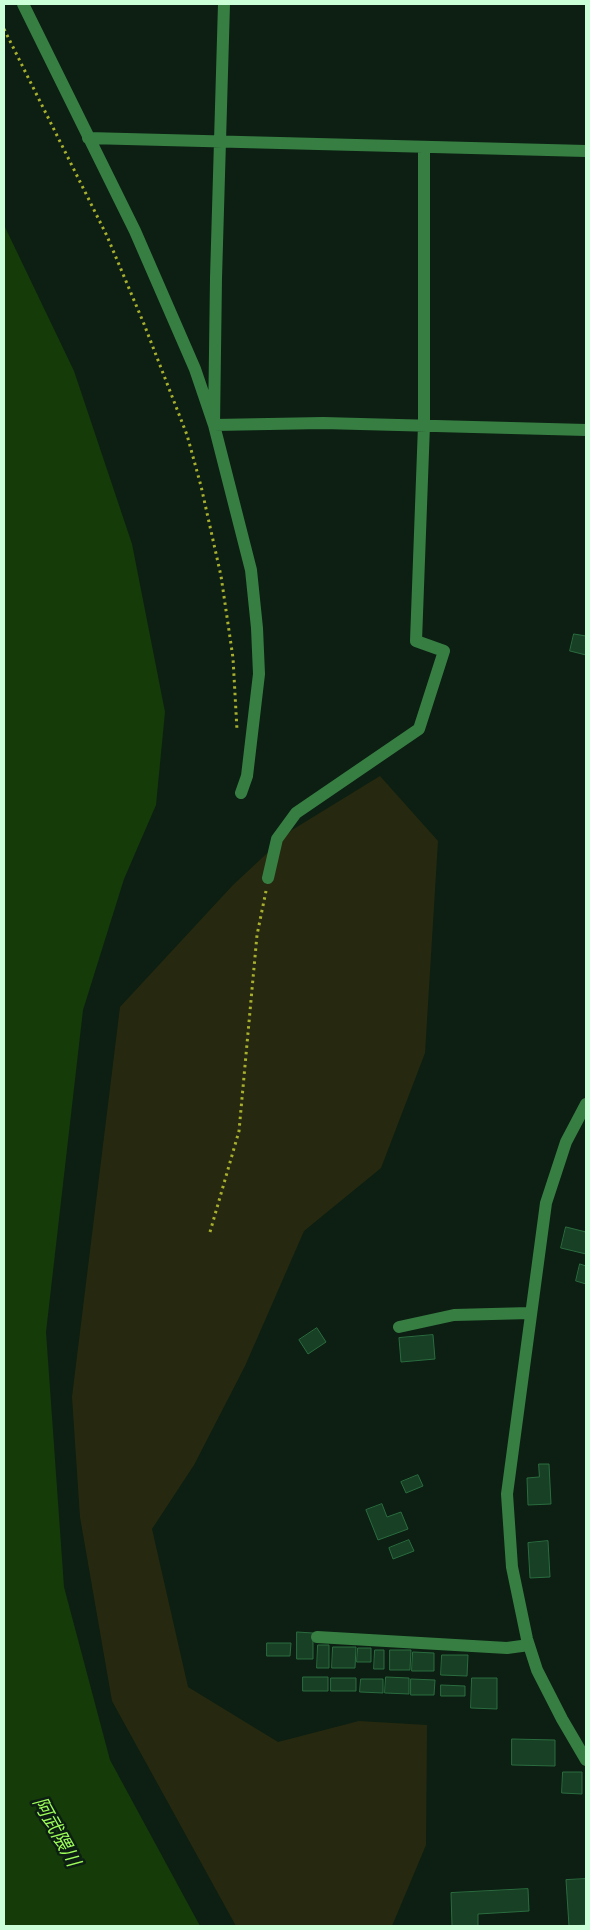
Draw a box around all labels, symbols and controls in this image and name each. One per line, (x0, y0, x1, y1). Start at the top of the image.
water label: 阿武隈川 (28, 1793, 84, 1871)

